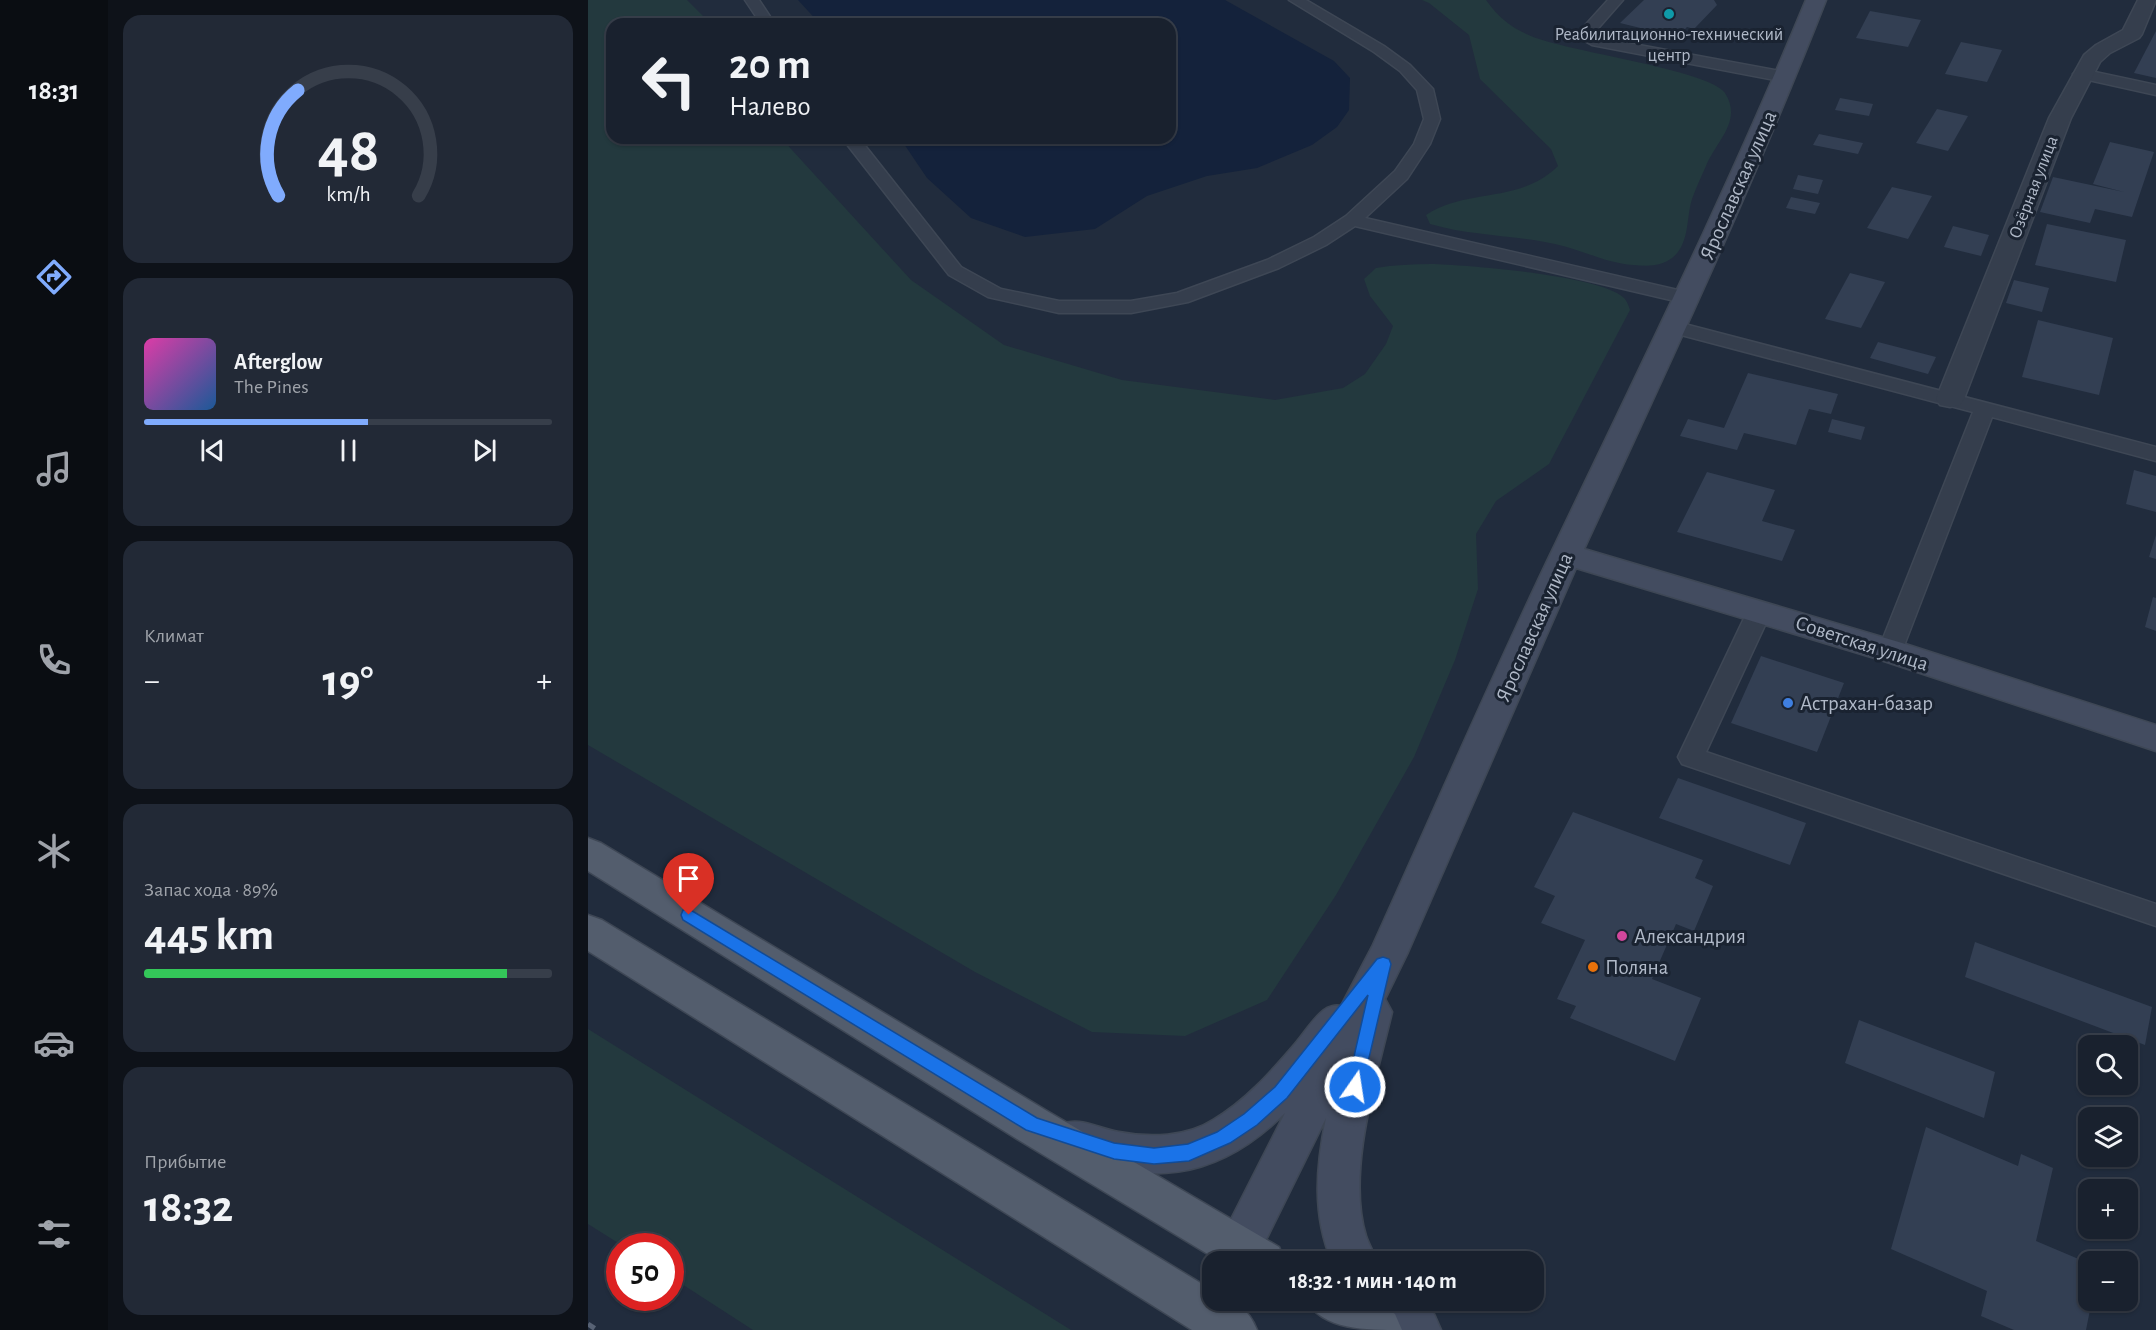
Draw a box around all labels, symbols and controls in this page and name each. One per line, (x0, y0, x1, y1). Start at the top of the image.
marker: Реабилитационно-технический центр (1662, 7, 1676, 21)
place label: Реабилитационно-технический центр (1555, 25, 1783, 65)
icon: left (630, 42, 708, 120)
text: 20 m (729, 44, 811, 86)
text: 18:31 (29, 77, 79, 104)
text: Налево (729, 93, 811, 120)
street label: Ярославская улица (1696, 107, 1781, 263)
text: 48 (317, 120, 379, 182)
street label: Озёрная улица (2006, 134, 2062, 241)
text: km/h (326, 184, 370, 205)
icon: directions (33, 256, 75, 298)
text: Afterglow (234, 351, 322, 373)
text: The Pines (234, 377, 309, 397)
icon: previous (196, 434, 229, 467)
icon: pause (332, 434, 365, 467)
icon: next (468, 434, 501, 467)
icon: music (33, 448, 75, 490)
street label: Ярославская улица (1492, 549, 1577, 705)
street label: Советская улица (1793, 612, 1931, 675)
text: Климат (144, 626, 204, 646)
icon: phone (33, 639, 75, 681)
text: 19° (322, 659, 374, 704)
text: − (144, 665, 160, 698)
text: + (536, 665, 552, 698)
place label: Астрахан-базар (1800, 693, 1933, 714)
marker: Астрахан-базар (1781, 696, 1795, 710)
icon: climate (33, 830, 75, 872)
pin (663, 853, 714, 915)
icon: arrive (672, 862, 705, 895)
text: Запас хода · 89% (144, 880, 278, 900)
text: 445 km (144, 913, 274, 958)
place label: Александрия (1634, 926, 1746, 947)
marker: Александрия (1615, 929, 1629, 943)
place label: Поляна (1605, 957, 1669, 978)
marker: Поляна (1586, 960, 1600, 974)
icon: car (33, 1022, 75, 1064)
map controls (2078, 1035, 2138, 1311)
button: search (2078, 1035, 2138, 1095)
position arrow (1323, 1055, 1387, 1119)
button: layers (2078, 1107, 2138, 1167)
text: Прибытие (144, 1152, 226, 1172)
button: + (2078, 1179, 2138, 1239)
text: 18:32 (144, 1185, 233, 1230)
icon: filters (33, 1213, 75, 1255)
speed limit sign: 50 (606, 1233, 684, 1311)
button: − (2078, 1251, 2138, 1311)
text: 18:32 · 1 мин · 140 m (1289, 1270, 1457, 1292)

